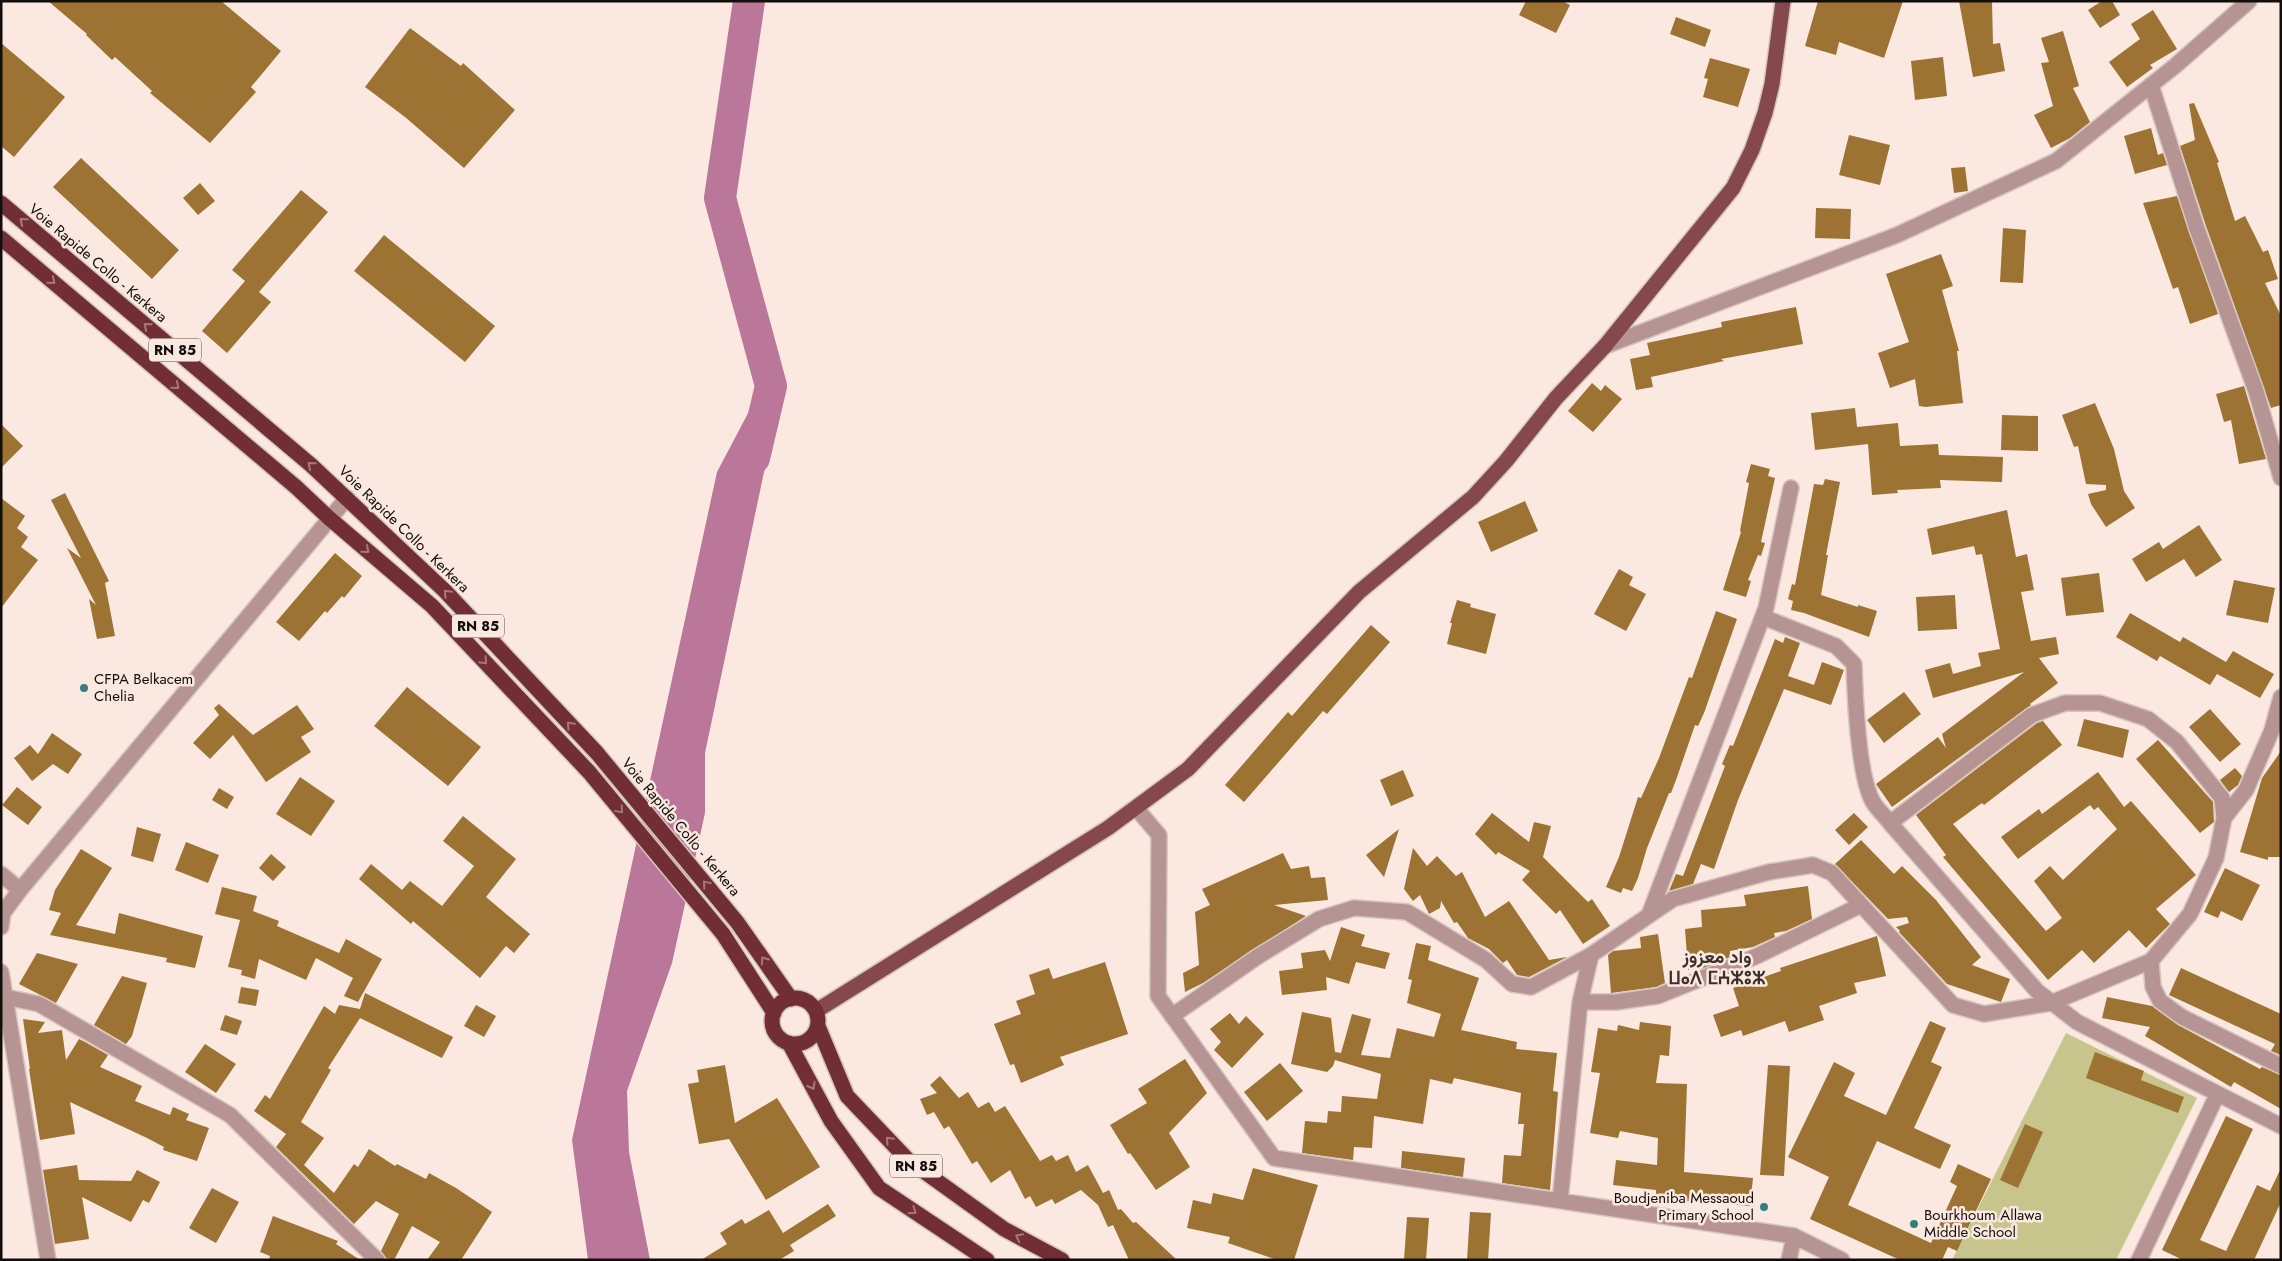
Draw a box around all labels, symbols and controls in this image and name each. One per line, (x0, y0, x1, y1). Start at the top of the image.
street label: Voie Rapide Collo - Kerkera (24, 198, 172, 328)
one-way arrow (19, 218, 28, 227)
one-way arrow (46, 275, 55, 284)
one-way arrow (143, 323, 152, 332)
road number: RN 85 (149, 338, 201, 362)
one-way arrow (170, 380, 179, 388)
street label: Voie Rapide Collo - Kerkera (333, 460, 475, 598)
one-way arrow (308, 462, 317, 471)
one-way arrow (361, 544, 370, 553)
one-way arrow (444, 590, 453, 599)
road number: RN 85 (452, 614, 504, 638)
one-way arrow (478, 655, 487, 664)
place label: CFPA Belkacem Chelia (94, 668, 193, 707)
marker: CFPA Belkacem Chelia (78, 682, 90, 694)
one-way arrow (567, 721, 576, 730)
street label: Voie Rapide Collo - Kerkera (616, 753, 746, 901)
one-way arrow (615, 804, 623, 813)
one-way arrow (703, 881, 712, 890)
district label: واد معزوز ⵡⴰⴷ ⵎⵄⵣⵓⵣ (1668, 944, 1766, 991)
one-way arrow (761, 957, 770, 966)
one-way arrow (806, 1081, 816, 1090)
one-way arrow (886, 1137, 895, 1146)
road number: RN 85 (890, 1154, 942, 1178)
place label: Boudjeniba Messaoud Primary School (1614, 1187, 1754, 1226)
marker: Boudjeniba Messaoud Primary School (1758, 1201, 1770, 1213)
place label: Bourkhoum Allawa Middle School (1924, 1204, 2042, 1243)
one-way arrow (907, 1205, 916, 1214)
marker: Bourkhoum Allawa Middle School (1908, 1218, 1920, 1230)
one-way arrow (1015, 1233, 1024, 1243)

